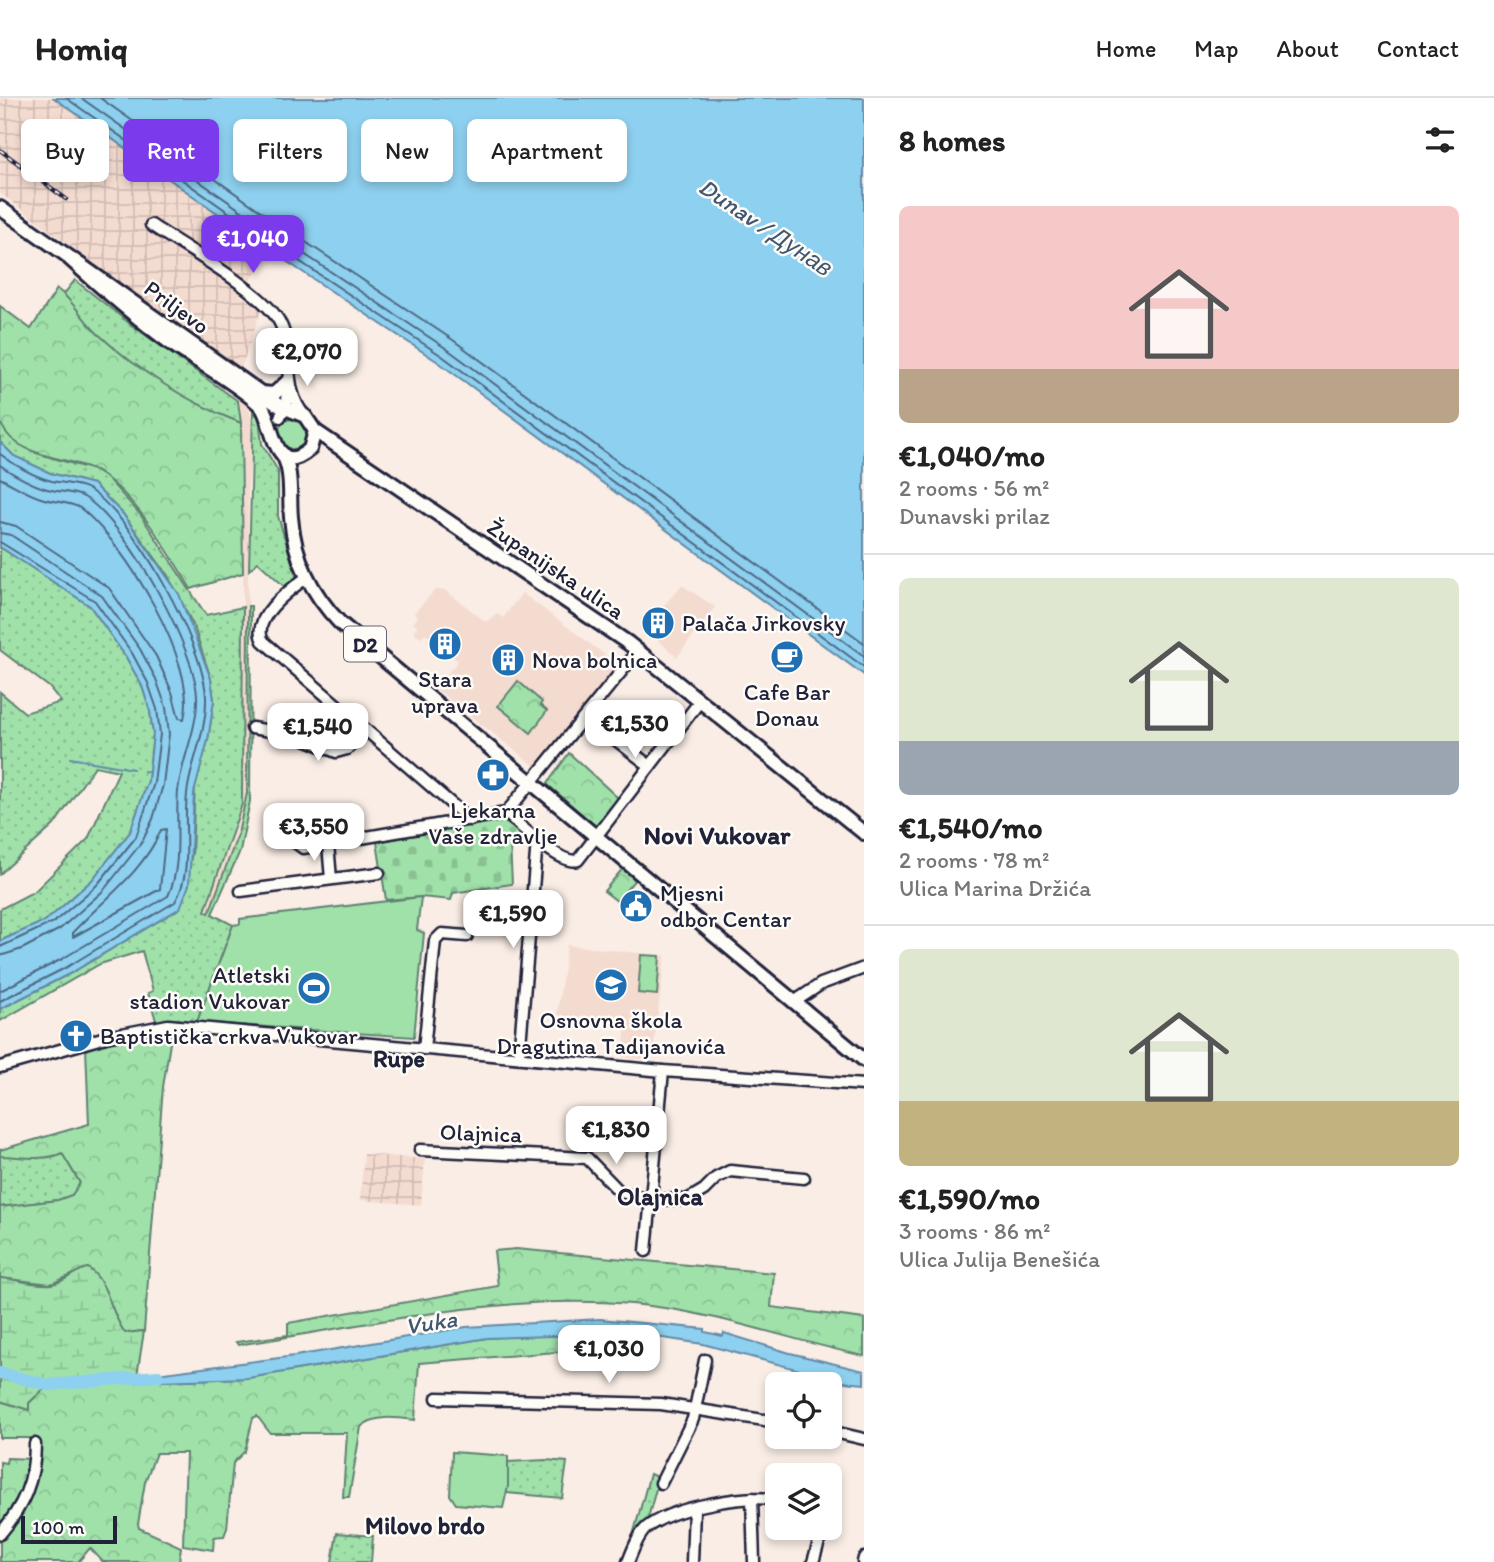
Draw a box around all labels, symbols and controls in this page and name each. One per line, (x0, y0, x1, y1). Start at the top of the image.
text: Homiq (35, 29, 128, 68)
text: Home (1096, 34, 1156, 63)
text: Map (1194, 34, 1238, 63)
text: About (1276, 34, 1339, 63)
text: Contact (1377, 34, 1459, 63)
chip: Buy (21, 119, 109, 182)
chip: Rent (123, 119, 219, 182)
chip: Filters (233, 119, 347, 182)
chip: New (361, 119, 453, 182)
chip: Apartment (467, 119, 627, 182)
icon: filters (1421, 121, 1459, 159)
text: 8 homes (899, 122, 1006, 159)
water label: Dunav / Дунав (694, 172, 838, 282)
pin: €1,040 (196, 216, 310, 275)
text: €1,040 (217, 224, 289, 252)
icon: home (1116, 251, 1242, 377)
street label: Priljevo (139, 274, 215, 340)
pin: €2,070 (250, 328, 364, 388)
text: €2,070 (272, 337, 342, 365)
text: €1,040/mo (899, 437, 1045, 474)
text: 2 rooms · 56 m² (899, 474, 1050, 502)
text: Dunavski prilaz (899, 502, 1050, 530)
street label: Županijska ulica (482, 513, 630, 625)
building icon: Palača Jirkovsky (639, 604, 677, 642)
place label: Palača Jirkovsky (682, 609, 845, 637)
icon: home (1116, 623, 1242, 749)
building icon: Stara uprava (426, 625, 464, 663)
road number: D2 (344, 626, 386, 662)
cafe icon: Cafe Bar Donau (768, 638, 806, 676)
building icon: Nova bolnica (489, 641, 527, 679)
place label: Nova bolnica (532, 646, 657, 674)
place label: Stara uprava (411, 665, 479, 719)
place label: Cafe Bar Donau (744, 678, 831, 732)
pin: €1,530 (578, 700, 692, 760)
pin: €1,540 (261, 704, 375, 763)
text: €1,530 (601, 709, 669, 737)
text: €1,540 (283, 712, 353, 740)
pharmacy icon: Ljekarna Vaše zdravlje (474, 756, 512, 794)
place label: Ljekarna Vaše zdravlje (429, 796, 557, 850)
pin: €3,550 (257, 804, 371, 863)
text: €1,540/mo (899, 809, 1043, 846)
text: €3,550 (279, 812, 349, 840)
district label: Novi Vukovar (644, 819, 791, 851)
text: 2 rooms · 78 m² (899, 846, 1049, 874)
text: Ulica Marina Držića (899, 874, 1091, 902)
place label: Mjesni odbor Centar (660, 879, 791, 933)
public building icon: Mjesni odbor Centar (617, 887, 655, 925)
pin: €1,590 (456, 890, 570, 950)
text: €1,590 (479, 899, 547, 927)
place label: Atletski stadion Vukovar (130, 961, 290, 1015)
school or university icon: Osnovna škola Dragutina Tadijanovića (592, 966, 630, 1004)
sports icon: Atletski stadion Vukovar (295, 969, 333, 1007)
icon: home (1116, 994, 1242, 1120)
place label: Osnovna škola Dragutina Tadijanovića (496, 1006, 726, 1060)
church icon: Baptistička crkva Vukovar (57, 1017, 95, 1055)
place label: Baptistička crkva Vukovar (100, 1022, 358, 1050)
district label: Rupe (373, 1044, 425, 1074)
pin: €1,830 (559, 1107, 673, 1166)
text: €1,830 (582, 1115, 650, 1143)
street label: Olajnica (439, 1118, 523, 1148)
text: €1,590/mo (899, 1180, 1040, 1217)
district label: Olajnica (617, 1182, 704, 1212)
text: 3 rooms · 86 m² (899, 1217, 1051, 1245)
text: Ulica Julija Benešića (899, 1245, 1100, 1273)
water label: Vuka (403, 1303, 460, 1340)
pin: €1,030 (552, 1326, 666, 1385)
text: €1,030 (574, 1334, 644, 1362)
map controls (765, 1372, 842, 1540)
button: locate (765, 1372, 842, 1449)
button: layers (765, 1463, 842, 1540)
district label: Milovo brdo (365, 1511, 485, 1540)
scale bar (21, 1513, 117, 1545)
text: 100 m (32, 1516, 84, 1539)

